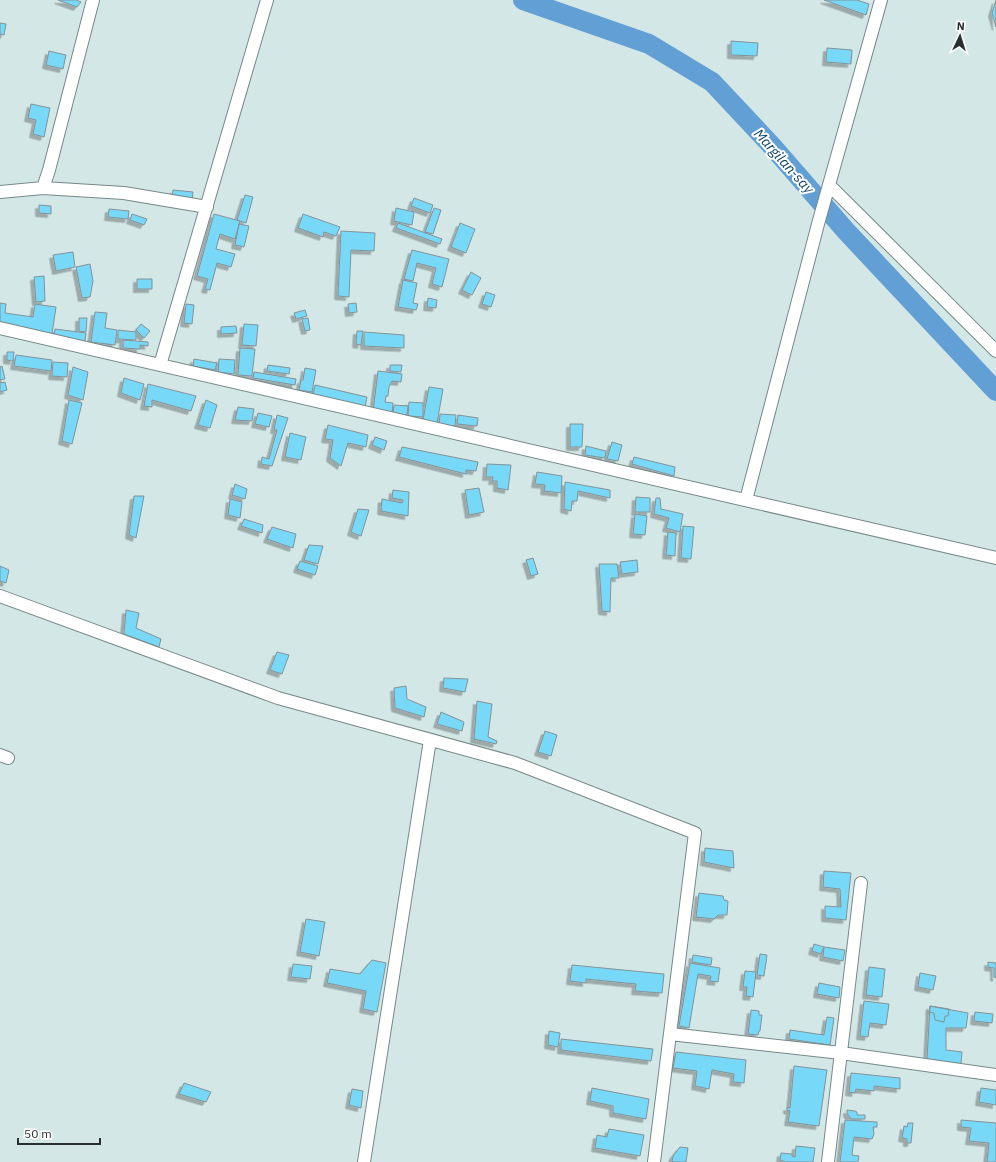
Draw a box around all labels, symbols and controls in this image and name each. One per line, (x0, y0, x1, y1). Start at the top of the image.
north arrow (940, 16, 980, 56)
text: N (956, 19, 965, 33)
water label: Margilan-say (750, 125, 819, 198)
scale bar (18, 1120, 100, 1146)
text: 50 m (24, 1126, 52, 1141)

